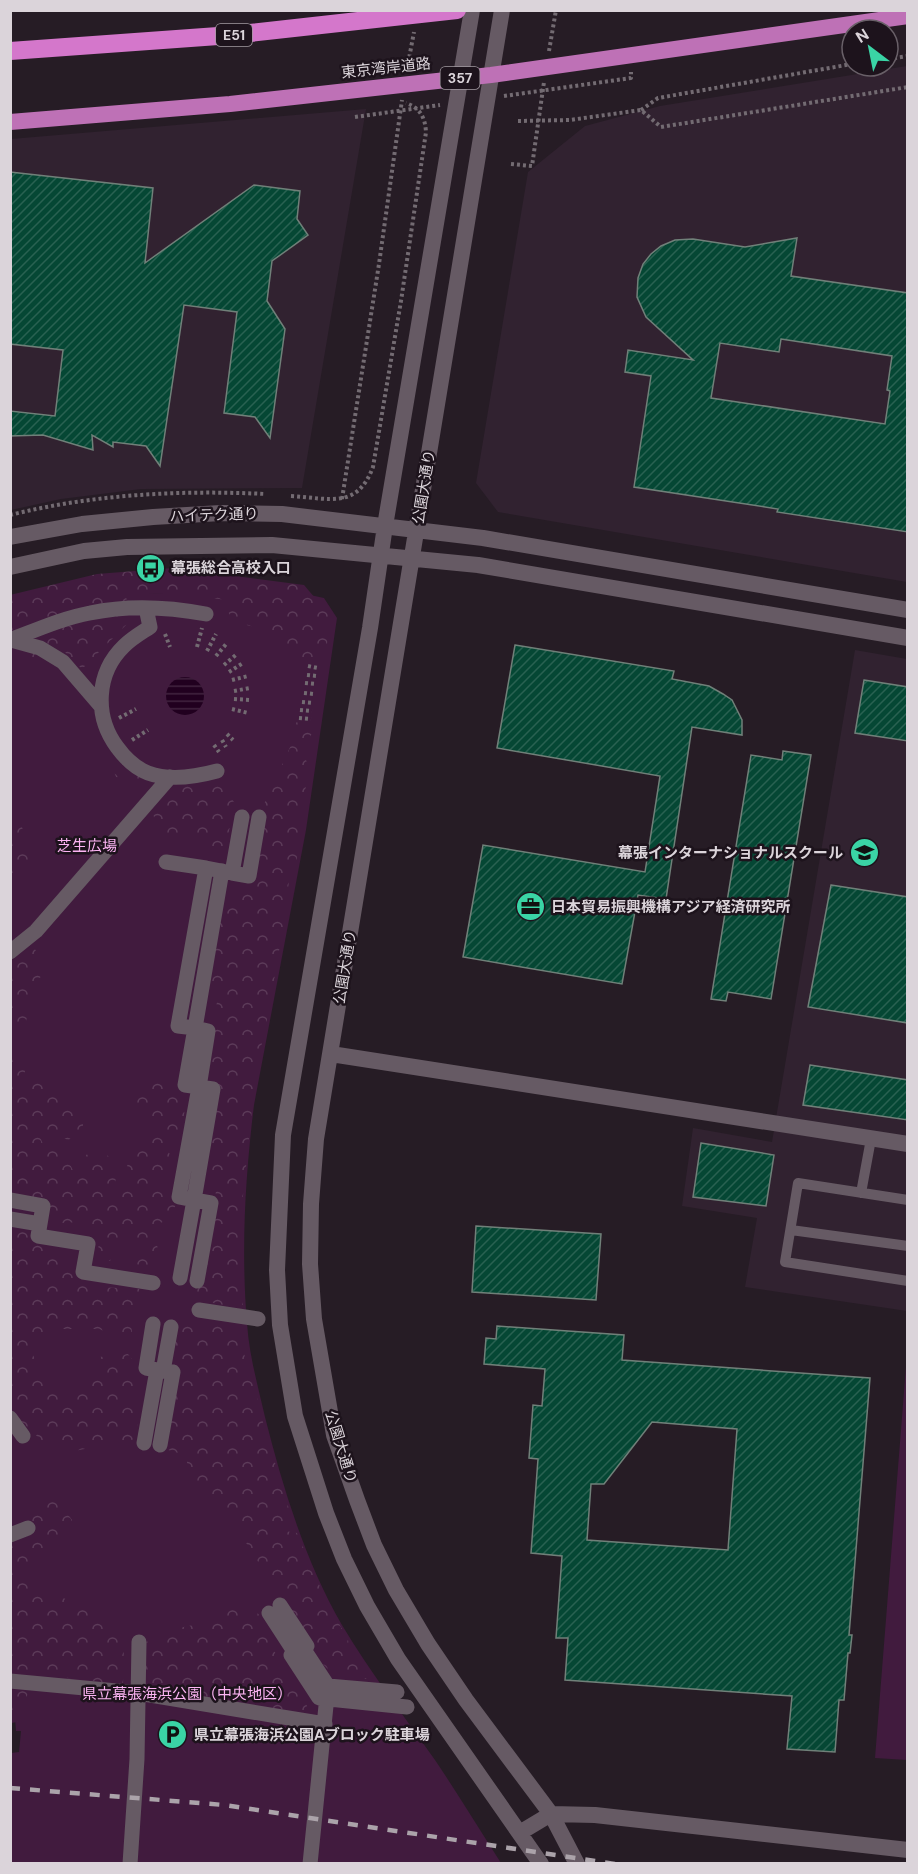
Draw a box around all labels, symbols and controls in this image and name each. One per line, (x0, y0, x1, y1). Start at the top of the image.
north arrow (840, 18, 900, 78)
road number: E51 (216, 24, 252, 46)
text: N (852, 24, 873, 48)
street label: 東京湾岸道路 (340, 53, 432, 83)
road number: 357 (440, 67, 480, 89)
street label: 公園大通り (408, 448, 440, 526)
street label: ハイテク通り (169, 503, 259, 527)
bus stop icon: 幕張総合高校入口 (134, 552, 166, 584)
place label: 幕張総合高校入口 (171, 558, 291, 578)
park label: 芝生広場 (57, 836, 117, 856)
school or university icon: 幕張インターナショナルスクール (848, 837, 880, 869)
place label: 幕張インターナショナルスクール (618, 843, 843, 863)
office icon: 日本貿易振興機構アジア経済研究所 (514, 891, 546, 923)
place label: 日本貿易振興機構アジア経済研究所 (551, 897, 790, 917)
street label: 公園大通り (329, 928, 361, 1006)
street label: 公園大通り (320, 1408, 362, 1486)
park label: 県立幕張海浜公園（中央地区） (82, 1684, 292, 1704)
parking icon: 県立幕張海浜公園Aブロック駐車場 (157, 1719, 189, 1751)
place label: 県立幕張海浜公園Aブロック駐車場 (194, 1725, 430, 1745)

